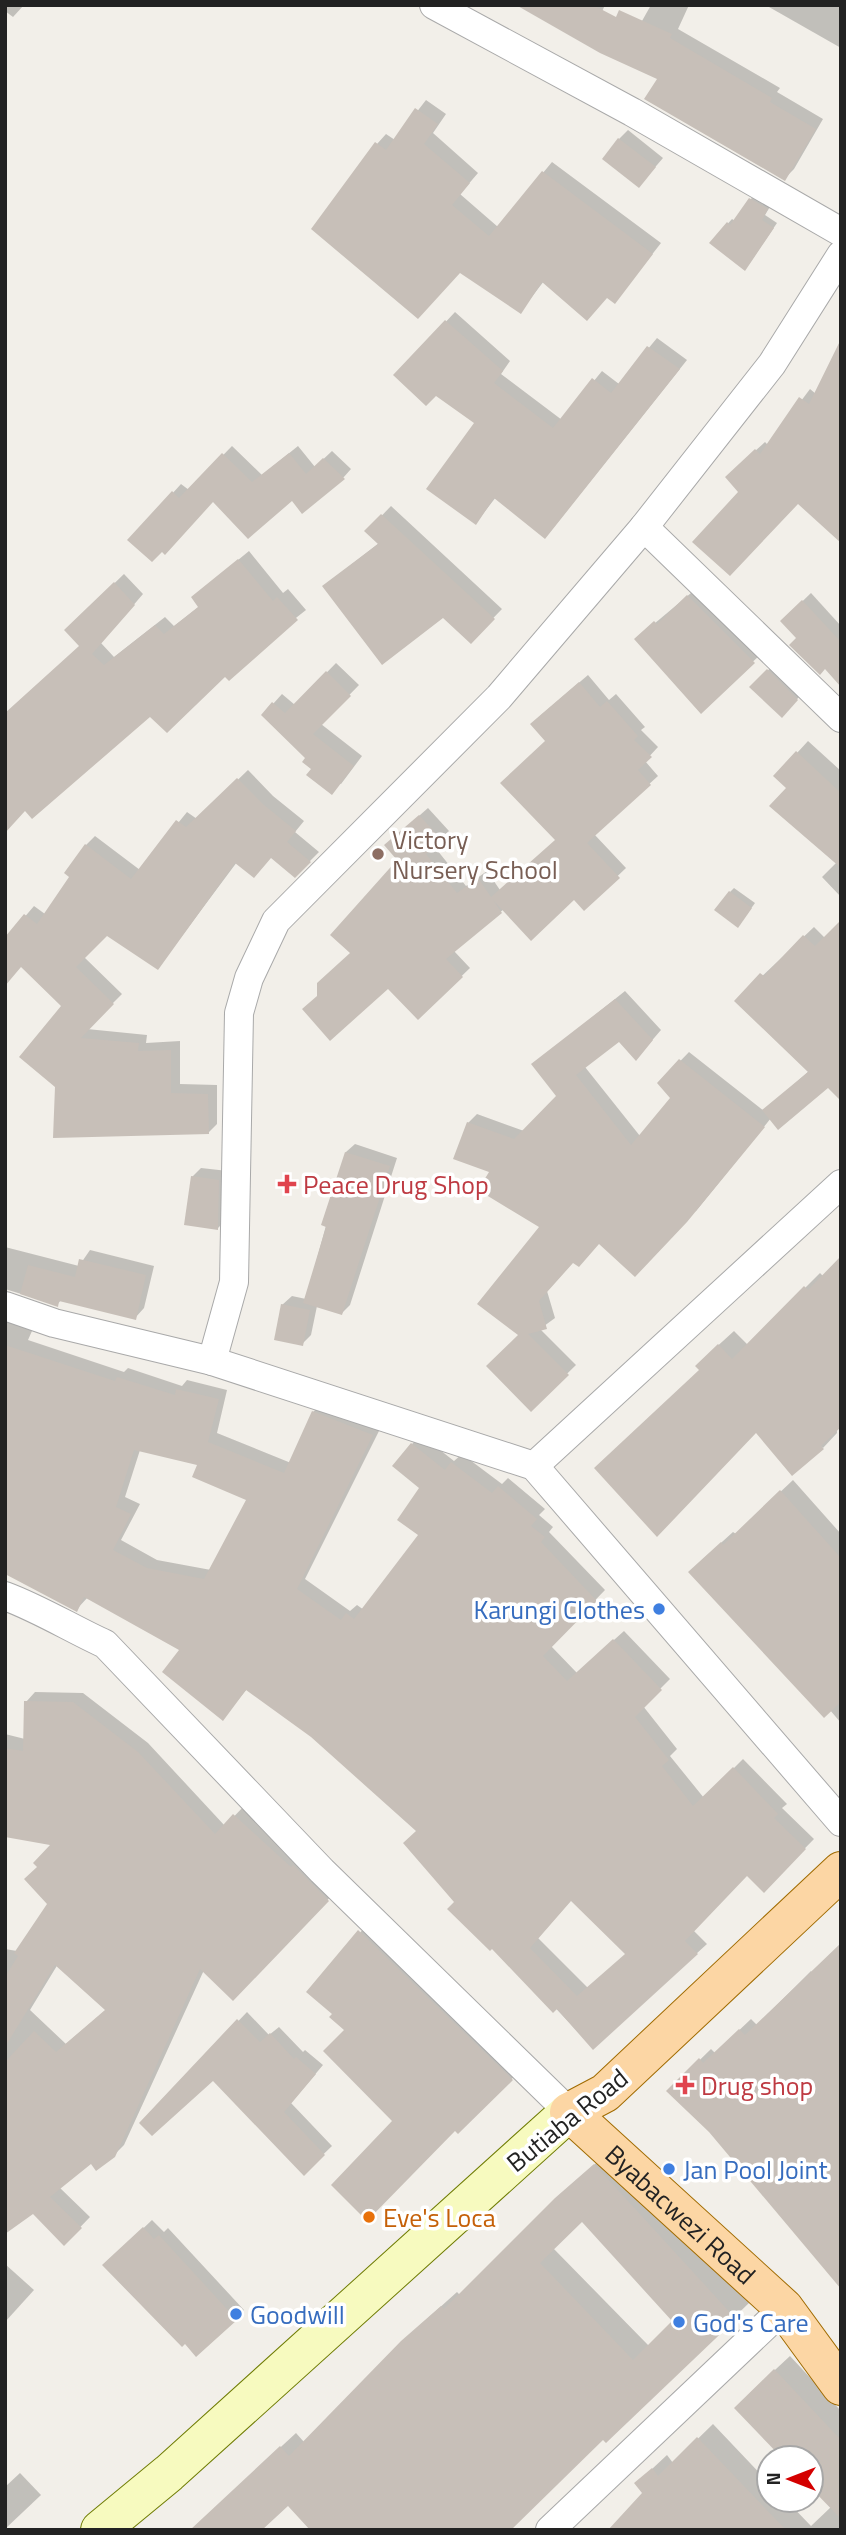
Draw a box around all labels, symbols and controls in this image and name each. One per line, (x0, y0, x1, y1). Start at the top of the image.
place label: Victory Nursery School (392, 820, 558, 889)
marker: Victory Nursery School (370, 846, 386, 862)
place label: Peace Drug Shop (303, 1165, 489, 1204)
marker: Peace Drug Shop (277, 1174, 297, 1194)
place label: Karungi Clothes (474, 1590, 645, 1629)
marker: Karungi Clothes (651, 1601, 667, 1617)
street label: Butiaba Road (498, 2059, 636, 2181)
place label: Drug shop (701, 2066, 813, 2105)
marker: Drug shop (675, 2075, 695, 2095)
street label: Byabacwezi Road (597, 2135, 765, 2293)
place label: Jan Pool Joint (683, 2150, 828, 2189)
marker: Jan Pool Joint (661, 2161, 677, 2177)
place label: Eve's Loca (383, 2198, 496, 2237)
marker: Eve's Loca (361, 2209, 377, 2225)
place label: Goodwill (250, 2295, 345, 2334)
place label: God's Care (693, 2303, 809, 2342)
marker: Goodwill (228, 2306, 244, 2322)
marker: God's Care (671, 2314, 687, 2330)
north arrow (755, 2444, 825, 2514)
text: N (758, 2472, 787, 2486)

